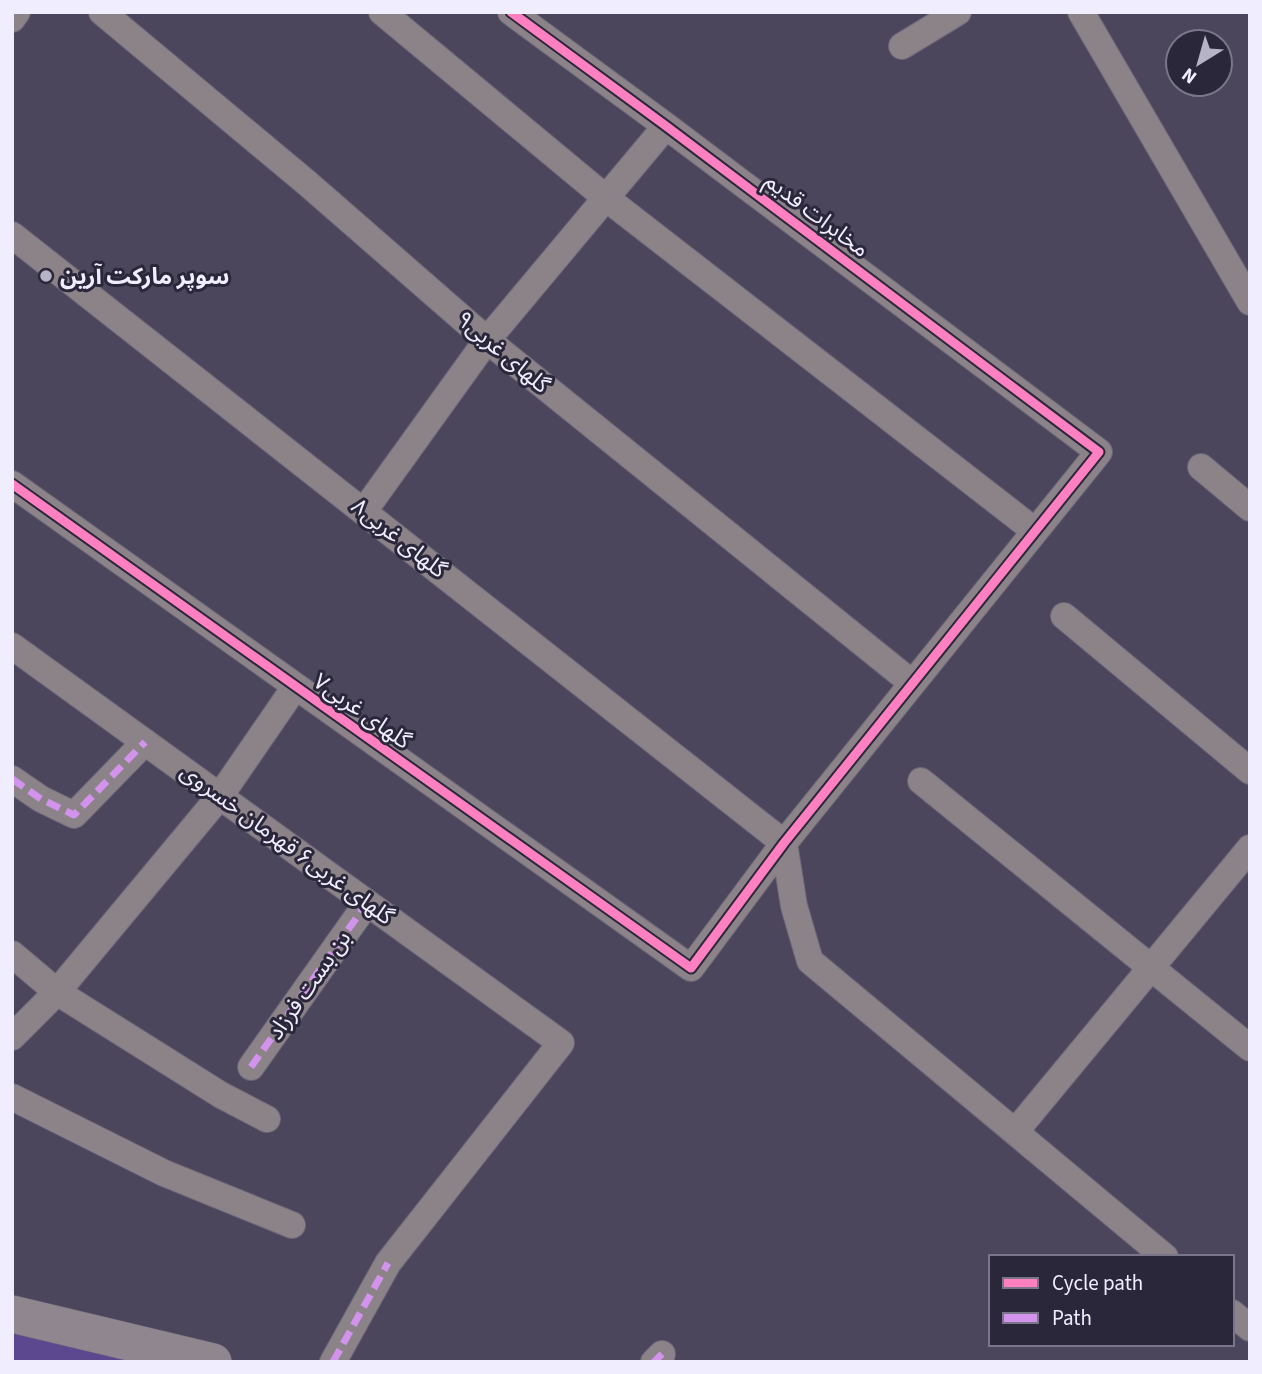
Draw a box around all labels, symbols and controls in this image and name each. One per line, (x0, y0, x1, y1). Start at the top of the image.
north arrow (1164, 28, 1234, 98)
text: N (1176, 61, 1203, 90)
street label: مخابرات قدیم (758, 165, 876, 265)
place label: سوپر مارکت آرین (60, 260, 229, 293)
marker: سوپر مارکت آرین (38, 268, 54, 284)
street label: گلهای غربی۹ (449, 303, 557, 401)
street label: گلهای غربی۸ (344, 490, 454, 586)
street label: گلهای غربی۷ (306, 665, 418, 757)
street label: گلهای غربی۶ قهرمان خسروی (173, 755, 401, 933)
street label: بن بست فرزاد (259, 924, 359, 1046)
legend (989, 1255, 1234, 1346)
text: Cycle path (1052, 1268, 1143, 1298)
text: Path (1052, 1303, 1092, 1333)

